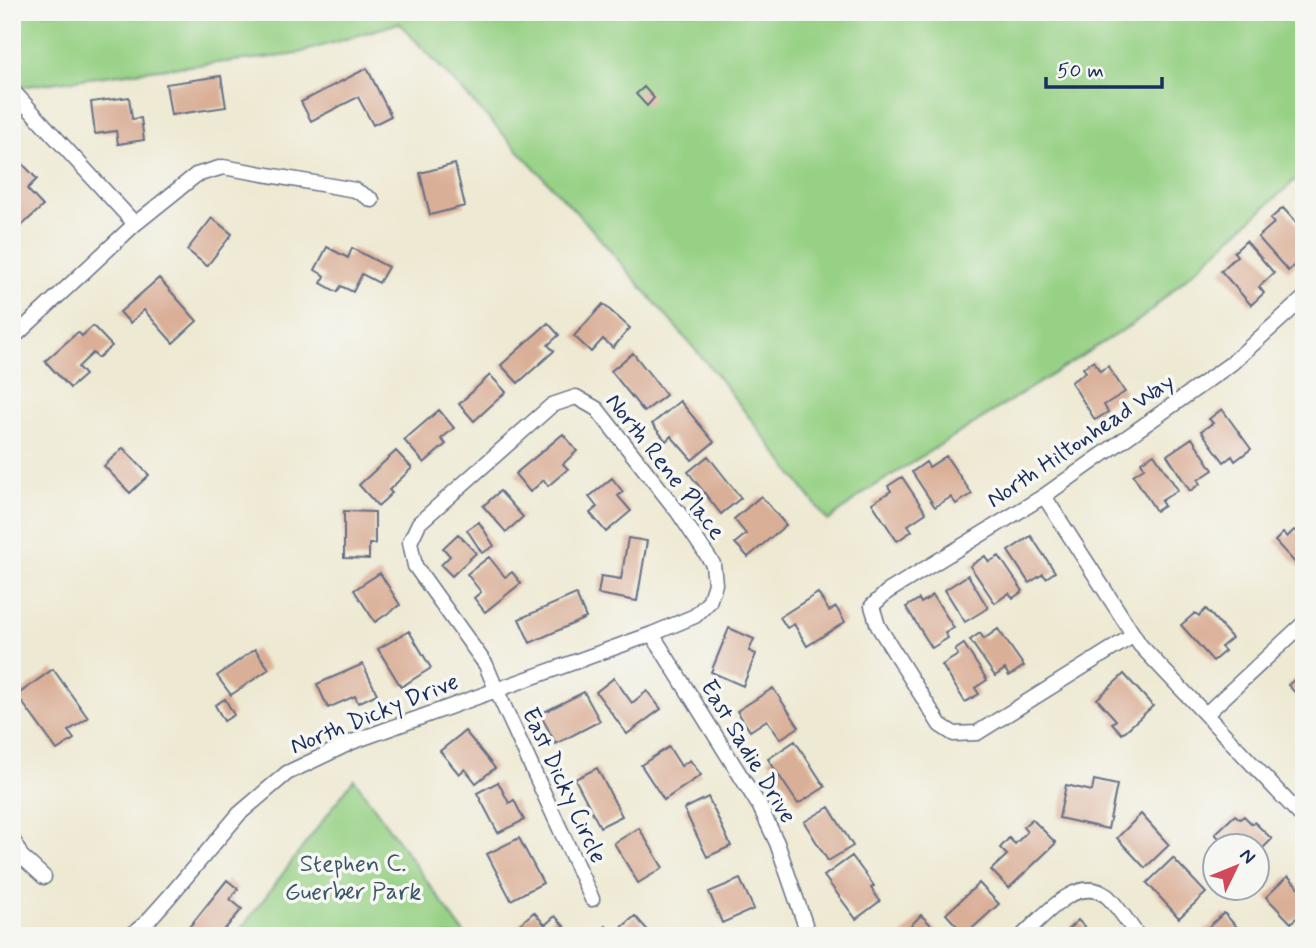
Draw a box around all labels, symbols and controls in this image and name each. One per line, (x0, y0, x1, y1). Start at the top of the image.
scale bar (1046, 46, 1162, 90)
text: 50 m (1057, 57, 1104, 85)
street label: North Hiltonhead Way (981, 367, 1181, 516)
street label: North Rene Place (598, 387, 732, 547)
street label: North Dicky Drive (286, 666, 463, 762)
street label: East Sadie Drive (693, 674, 803, 829)
street label: East Dicky Circle (514, 703, 613, 869)
north arrow (1200, 832, 1270, 902)
text: N (1234, 843, 1261, 870)
park label: Stephen C. Guerber Park (285, 849, 421, 908)

